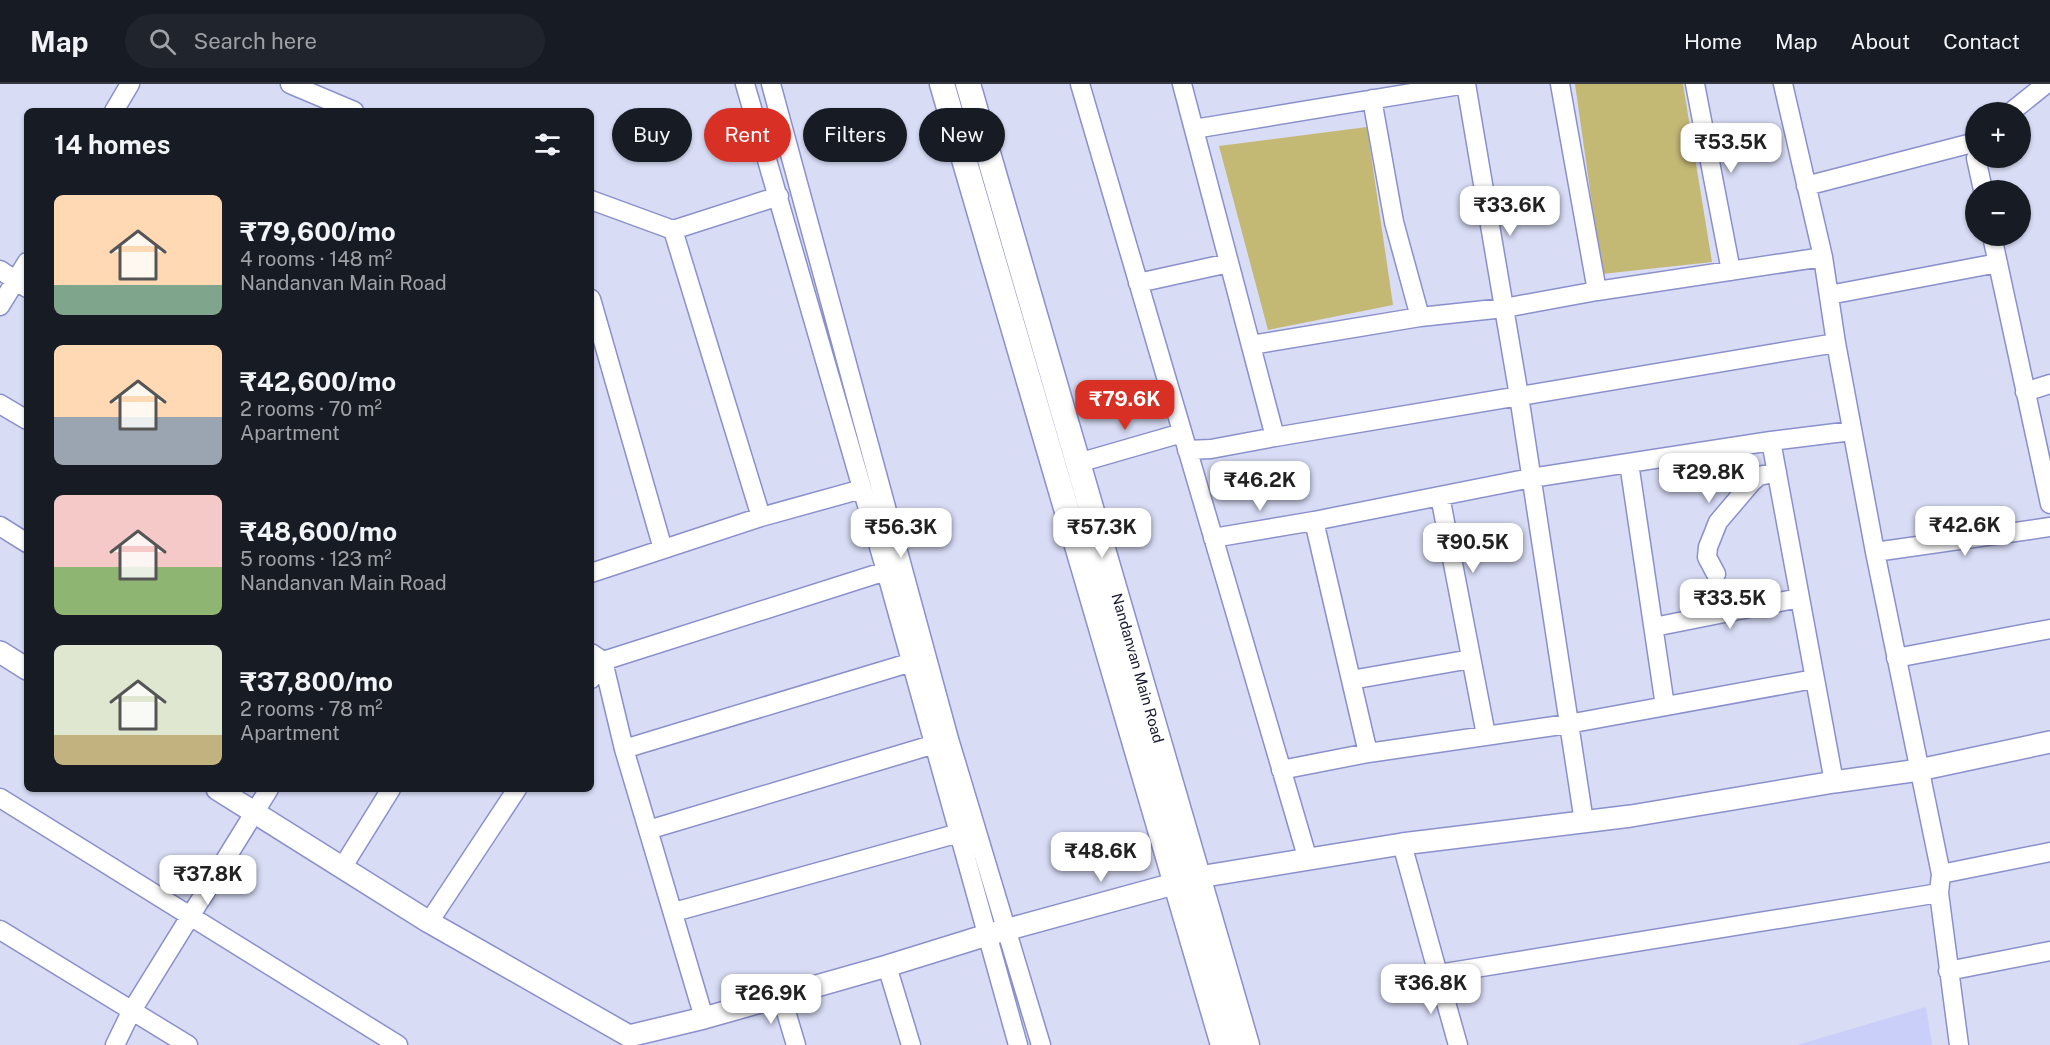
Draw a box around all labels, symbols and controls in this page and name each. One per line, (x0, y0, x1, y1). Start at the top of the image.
search box (125, 14, 545, 68)
text: Map (30, 25, 89, 58)
icon: search (146, 25, 179, 58)
text: Search here (194, 28, 317, 54)
text: Home (1684, 29, 1742, 54)
text: Map (1775, 29, 1818, 54)
text: About (1851, 29, 1910, 54)
text: Contact (1943, 29, 2020, 54)
map controls (1965, 102, 2031, 246)
button: + (1965, 102, 2031, 168)
chip: Buy (612, 108, 692, 162)
chip: Rent (704, 108, 791, 162)
chip: Filters (803, 108, 907, 162)
chip: New (919, 108, 1005, 162)
pin: ₹53.5K (1682, 123, 1780, 174)
icon: filters (531, 128, 564, 161)
text: 14 homes (54, 129, 170, 160)
text: ₹53.5K (1695, 130, 1767, 154)
button: − (1965, 180, 2031, 246)
pin: ₹33.6K (1461, 186, 1559, 237)
text: ₹33.6K (1474, 193, 1546, 217)
text: ₹79,600/mo (240, 216, 396, 247)
icon: home (102, 219, 174, 291)
text: 4 rooms · 148 m² (240, 247, 392, 271)
text: Nandanvan Main Road (240, 271, 447, 295)
text: ₹42,600/mo (240, 366, 396, 397)
icon: home (102, 369, 174, 441)
pin: ₹79.6K (1076, 380, 1174, 431)
text: ₹79.6K (1089, 387, 1161, 411)
text: 2 rooms · 70 m² (240, 397, 382, 421)
text: Apartment (240, 421, 340, 445)
pin: ₹29.8K (1660, 453, 1758, 504)
text: ₹29.8K (1673, 460, 1745, 484)
pin: ₹46.2K (1211, 461, 1309, 512)
text: ₹46.2K (1224, 468, 1296, 492)
pin: ₹42.6K (1916, 506, 2014, 557)
pin: ₹56.3K (852, 508, 950, 559)
pin: ₹57.3K (1053, 508, 1151, 559)
text: ₹42.6K (1929, 513, 2001, 537)
text: ₹56.3K (865, 515, 937, 539)
text: ₹57.3K (1067, 515, 1137, 539)
text: ₹48,600/mo (240, 516, 397, 547)
icon: home (102, 519, 174, 591)
pin: ₹90.5K (1424, 523, 1522, 574)
text: ₹90.5K (1437, 530, 1509, 554)
text: 5 rooms · 123 m² (240, 547, 392, 571)
text: Nandanvan Main Road (240, 571, 447, 595)
pin: ₹33.5K (1681, 579, 1779, 630)
text: ₹33.5K (1694, 586, 1766, 610)
street label: Nandanvan Main Road (1108, 591, 1168, 745)
text: ₹37,800/mo (240, 666, 393, 697)
icon: home (102, 669, 174, 741)
text: 2 rooms · 78 m² (240, 697, 383, 721)
text: Apartment (240, 721, 340, 745)
pin: ₹48.6K (1052, 832, 1150, 883)
text: ₹48.6K (1065, 839, 1137, 863)
pin: ₹37.8K (159, 855, 257, 906)
text: ₹37.8K (173, 862, 243, 886)
pin: ₹36.8K (1382, 964, 1480, 1015)
text: ₹36.8K (1395, 971, 1467, 995)
pin: ₹26.9K (722, 974, 820, 1025)
text: ₹26.9K (735, 981, 807, 1005)

